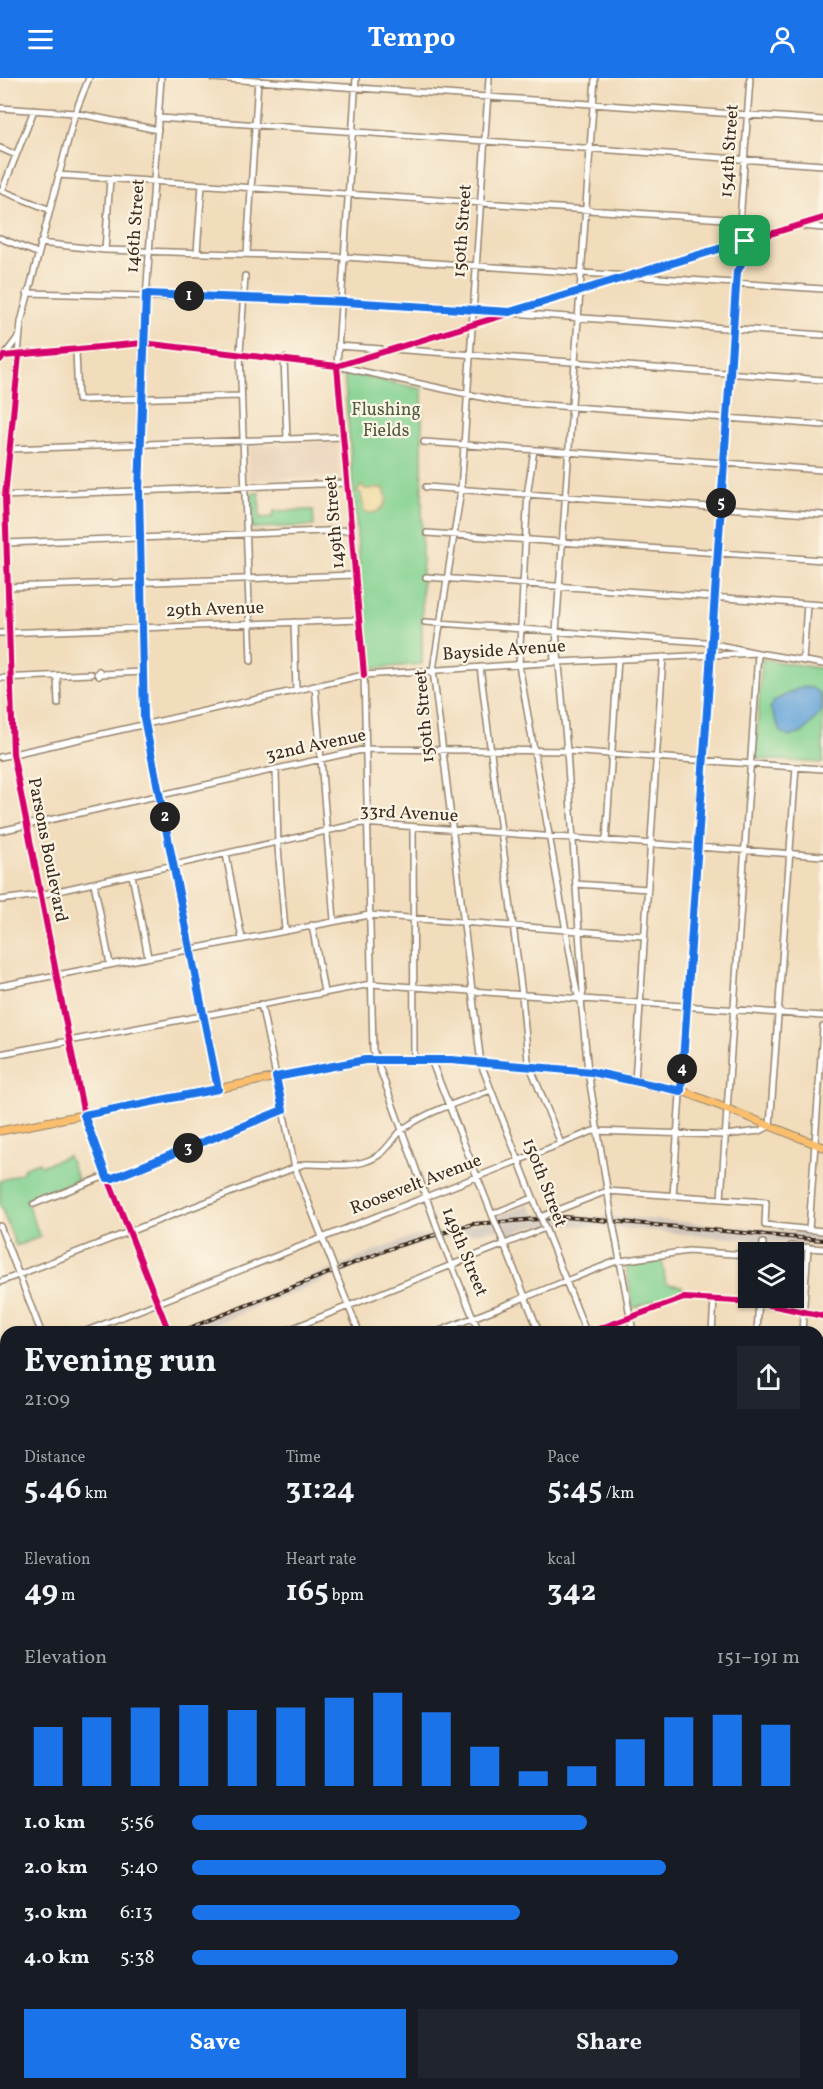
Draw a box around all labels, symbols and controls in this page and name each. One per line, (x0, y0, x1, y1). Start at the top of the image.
text: Tempo (368, 20, 455, 58)
icon: menu (24, 23, 57, 56)
icon: person (766, 23, 799, 56)
street label: 154th Street (714, 103, 746, 199)
street label: 146th Street (120, 178, 152, 274)
street label: 150th Street (447, 183, 479, 279)
pin (719, 215, 770, 266)
icon: arrive (728, 224, 761, 257)
pin: 1 (174, 281, 204, 311)
text: 1 (186, 285, 192, 307)
park label: Flushing Fields (351, 398, 421, 444)
street label: 149th Street (318, 474, 352, 570)
pin: 5 (706, 488, 736, 518)
text: 5 (717, 492, 725, 514)
street label: 29th Avenue (165, 596, 265, 624)
street label: Bayside Avenue (441, 634, 567, 668)
street label: 150th Street (408, 668, 442, 764)
street label: 32nd Avenue (263, 723, 369, 769)
street label: Parsons Boulevard (21, 775, 73, 925)
street label: 33rd Avenue (359, 799, 459, 829)
pin: 2 (150, 802, 180, 832)
text: 2 (161, 806, 169, 828)
pin: 4 (667, 1054, 697, 1084)
text: 4 (677, 1058, 687, 1080)
pin: 3 (173, 1133, 203, 1163)
street label: 150th Street (515, 1135, 573, 1231)
text: 3 (184, 1137, 192, 1159)
street label: Roosevelt Avenue (347, 1148, 485, 1222)
street label: 149th Street (435, 1204, 493, 1300)
map controls (738, 1242, 804, 1308)
button: layers (738, 1242, 804, 1308)
text: Evening run (24, 1340, 217, 1386)
button: share (737, 1346, 800, 1409)
text: 21:09 (24, 1386, 70, 1414)
text: Distance (24, 1447, 85, 1469)
text: Time (286, 1447, 321, 1469)
text: Pace (547, 1447, 579, 1469)
text: 5.46 (24, 1469, 81, 1511)
text: 31:24 (286, 1469, 355, 1511)
text: 5:45 (547, 1469, 602, 1511)
text: km (81, 1483, 108, 1505)
text: /km (602, 1483, 634, 1505)
text: Elevation (24, 1549, 91, 1571)
text: Heart rate (286, 1549, 356, 1571)
text: kcal (547, 1549, 576, 1571)
text: 49 (24, 1571, 58, 1613)
text: 165 (286, 1571, 329, 1613)
text: 342 (547, 1571, 596, 1613)
text: m (58, 1585, 75, 1607)
text: bpm (329, 1585, 364, 1607)
text: Elevation (24, 1644, 107, 1672)
text: 151–191 m (717, 1644, 800, 1672)
text: 1.0 km (24, 1809, 86, 1837)
text: 5:56 (120, 1809, 154, 1837)
text: 2.0 km (24, 1854, 88, 1882)
text: 5:40 (120, 1854, 158, 1882)
text: 3.0 km (24, 1899, 88, 1927)
text: 6:13 (120, 1899, 153, 1927)
text: 4.0 km (24, 1944, 90, 1972)
text: 5:38 (120, 1944, 155, 1972)
button: Save (24, 2009, 406, 2078)
button: Share (418, 2009, 800, 2078)

